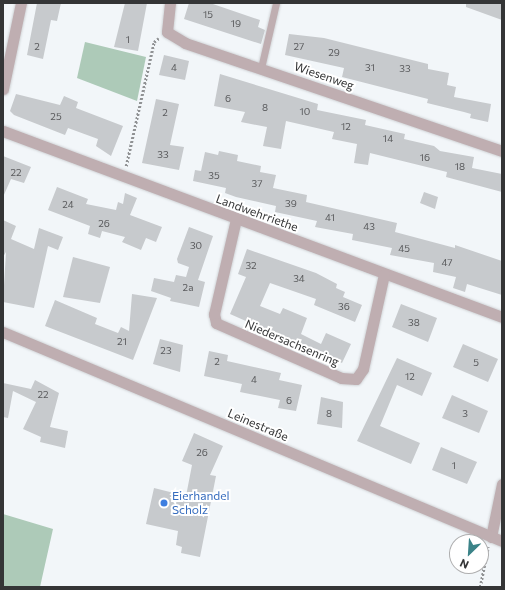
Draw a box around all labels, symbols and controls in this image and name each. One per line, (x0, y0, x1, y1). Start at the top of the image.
house number: 15 (203, 9, 213, 21)
house number: 19 (231, 18, 241, 30)
house number: 1 (126, 34, 130, 46)
house number: 2 (34, 41, 40, 53)
house number: 27 (294, 41, 304, 53)
house number: 29 (328, 47, 340, 59)
street label: Wiesenweg (292, 59, 356, 93)
house number: 4 (171, 62, 177, 74)
house number: 31 (365, 62, 375, 74)
house number: 33 (399, 63, 411, 75)
house number: 6 (225, 93, 231, 105)
house number: 8 (262, 102, 268, 114)
house number: 10 (300, 106, 310, 118)
house number: 2 (162, 107, 168, 119)
house number: 25 (50, 111, 62, 123)
house number: 12 (341, 121, 351, 133)
house number: 14 (383, 133, 393, 145)
house number: 33 (157, 149, 169, 161)
house number: 16 (420, 152, 430, 164)
house number: 18 (455, 161, 465, 173)
house number: 22 (10, 167, 22, 179)
house number: 35 (208, 170, 220, 182)
house number: 37 (252, 178, 262, 190)
street label: Landwehrriethe (214, 191, 300, 235)
house number: 39 (285, 198, 297, 210)
house number: 24 (62, 199, 74, 211)
house number: 41 (325, 212, 335, 224)
house number: 26 (98, 218, 110, 230)
house number: 43 (363, 221, 375, 233)
house number: 30 (190, 240, 202, 252)
house number: 45 (398, 243, 410, 255)
house number: 47 (441, 257, 453, 269)
house number: 32 (245, 260, 257, 272)
house number: 34 (293, 273, 305, 285)
house number: 2a (183, 282, 193, 294)
house number: 36 (338, 301, 350, 313)
street label: Niedersachsenring (243, 317, 341, 369)
house number: 38 (408, 317, 420, 329)
house number: 21 (117, 336, 127, 348)
house number: 23 (160, 345, 172, 357)
house number: 2 (214, 356, 220, 368)
house number: 5 (473, 357, 479, 369)
house number: 12 (405, 371, 415, 383)
house number: 4 (251, 374, 257, 386)
house number: 22 (37, 389, 49, 401)
house number: 6 (286, 395, 292, 407)
street label: Leinestraße (226, 406, 290, 444)
house number: 8 (326, 408, 332, 420)
house number: 3 (462, 408, 468, 420)
house number: 26 (196, 447, 208, 459)
house number: 1 (452, 460, 456, 472)
place label: Eierhandel Scholz (172, 489, 230, 517)
marker: Eierhandel Scholz (159, 498, 169, 508)
north arrow (449, 534, 489, 574)
text: N (458, 557, 471, 572)

